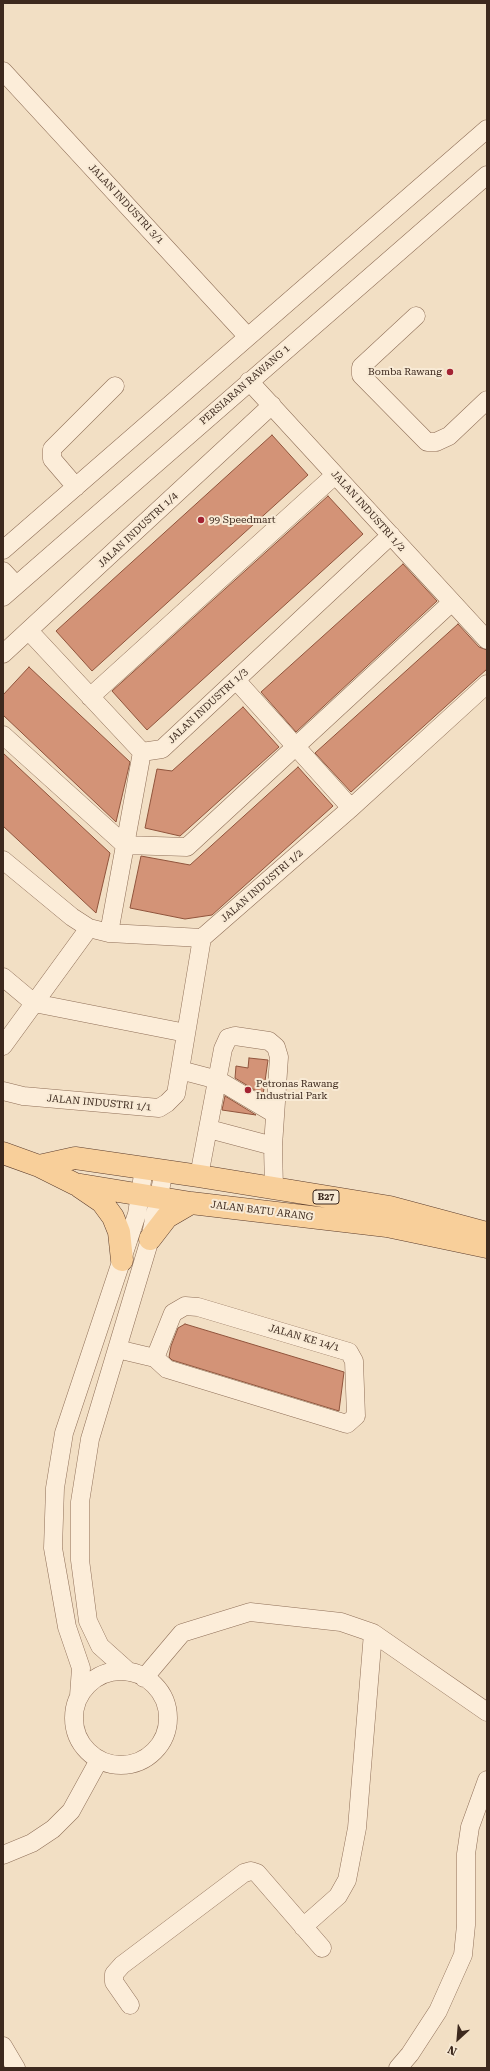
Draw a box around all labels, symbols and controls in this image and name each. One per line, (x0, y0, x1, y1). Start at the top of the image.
street label: JALAN INDUSTRI 3/1 (86, 162, 166, 246)
street label: PERSIARAN RAWANG 1 (197, 343, 293, 427)
place label: Bomba Rawang (368, 366, 442, 378)
marker: Bomba Rawang (445, 367, 455, 377)
street label: JALAN INDUSTRI 1/2 (328, 468, 408, 554)
street label: JALAN INDUSTRI 1/4 (96, 490, 180, 570)
place label: 99 Speedmart (209, 514, 276, 526)
marker: 99 Speedmart (196, 515, 206, 525)
street label: JALAN INDUSTRI 1/3 (166, 666, 250, 746)
street label: JALAN INDUSTRI 1/2 (218, 847, 306, 925)
place label: Petronas Rawang Industrial Park (256, 1078, 338, 1102)
marker: Petronas Rawang Industrial Park (243, 1085, 253, 1095)
street label: JALAN INDUSTRI 1/1 (46, 1092, 152, 1114)
road number: B27 (313, 1190, 339, 1204)
street label: JALAN BATU ARANG (210, 1199, 314, 1223)
street label: JALAN KE 14/1 (267, 1322, 341, 1354)
north arrow (438, 2019, 478, 2059)
text: N (446, 2043, 459, 2058)

